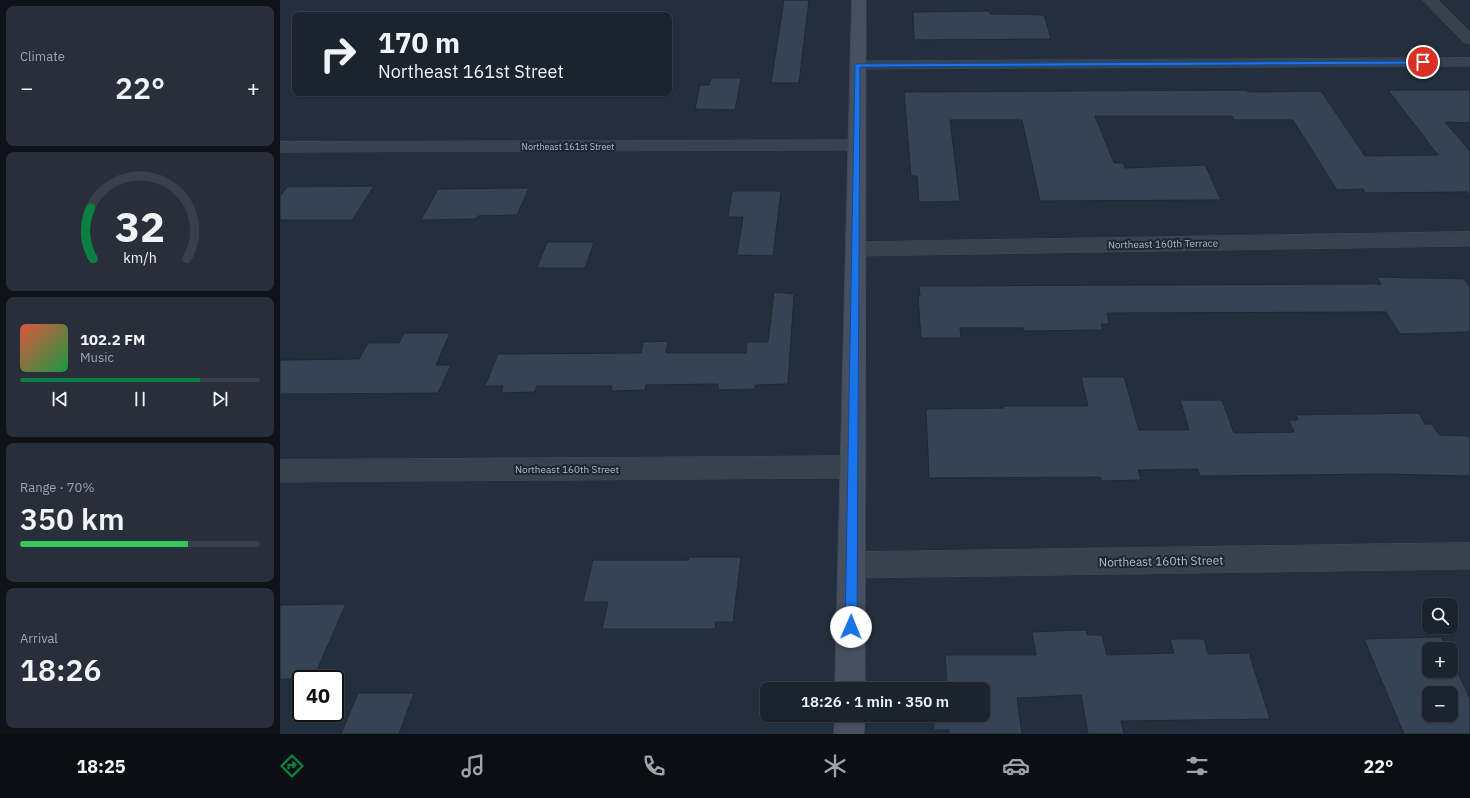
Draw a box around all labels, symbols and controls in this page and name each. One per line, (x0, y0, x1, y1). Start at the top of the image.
text: 170 m (378, 24, 460, 61)
icon: right (312, 28, 364, 80)
pin (1406, 45, 1440, 79)
text: Climate (20, 48, 65, 65)
icon: arrive (1412, 51, 1434, 73)
text: Northeast 161st Street (378, 60, 564, 83)
text: 22° (115, 68, 165, 107)
text: − (20, 73, 33, 102)
text: + (247, 73, 260, 102)
street label: Northeast 161st Street (522, 141, 614, 152)
text: 32 (115, 199, 165, 253)
street label: Northeast 160th Terrace (1108, 237, 1219, 251)
text: km/h (123, 248, 157, 267)
text: 102.2 FM (80, 330, 145, 349)
text: Music (80, 349, 114, 366)
icon: previous (49, 388, 71, 410)
icon: pause (129, 388, 151, 410)
icon: next (209, 388, 231, 410)
street label: Northeast 160th Street (515, 463, 620, 476)
text: Range · 70% (20, 479, 94, 496)
text: 350 km (20, 499, 125, 538)
street label: Northeast 160th Street (1098, 552, 1224, 570)
map controls (1422, 598, 1458, 722)
button: search (1422, 598, 1458, 634)
position arrow (830, 606, 872, 648)
text: Arrival (20, 630, 58, 647)
button: + (1422, 642, 1458, 678)
text: 18:26 (20, 650, 102, 689)
speed limit sign: 40 (292, 670, 344, 722)
button: − (1422, 686, 1458, 722)
text: 18:26 · 1 min · 350 m (801, 692, 949, 711)
icon: directions (278, 752, 306, 780)
icon: music (459, 752, 487, 780)
icon: phone (640, 752, 668, 780)
icon: climate (821, 752, 849, 780)
icon: car (1002, 752, 1030, 780)
icon: filters (1183, 752, 1211, 780)
text: 18:25 (76, 755, 126, 778)
text: 22° (1363, 755, 1394, 778)

